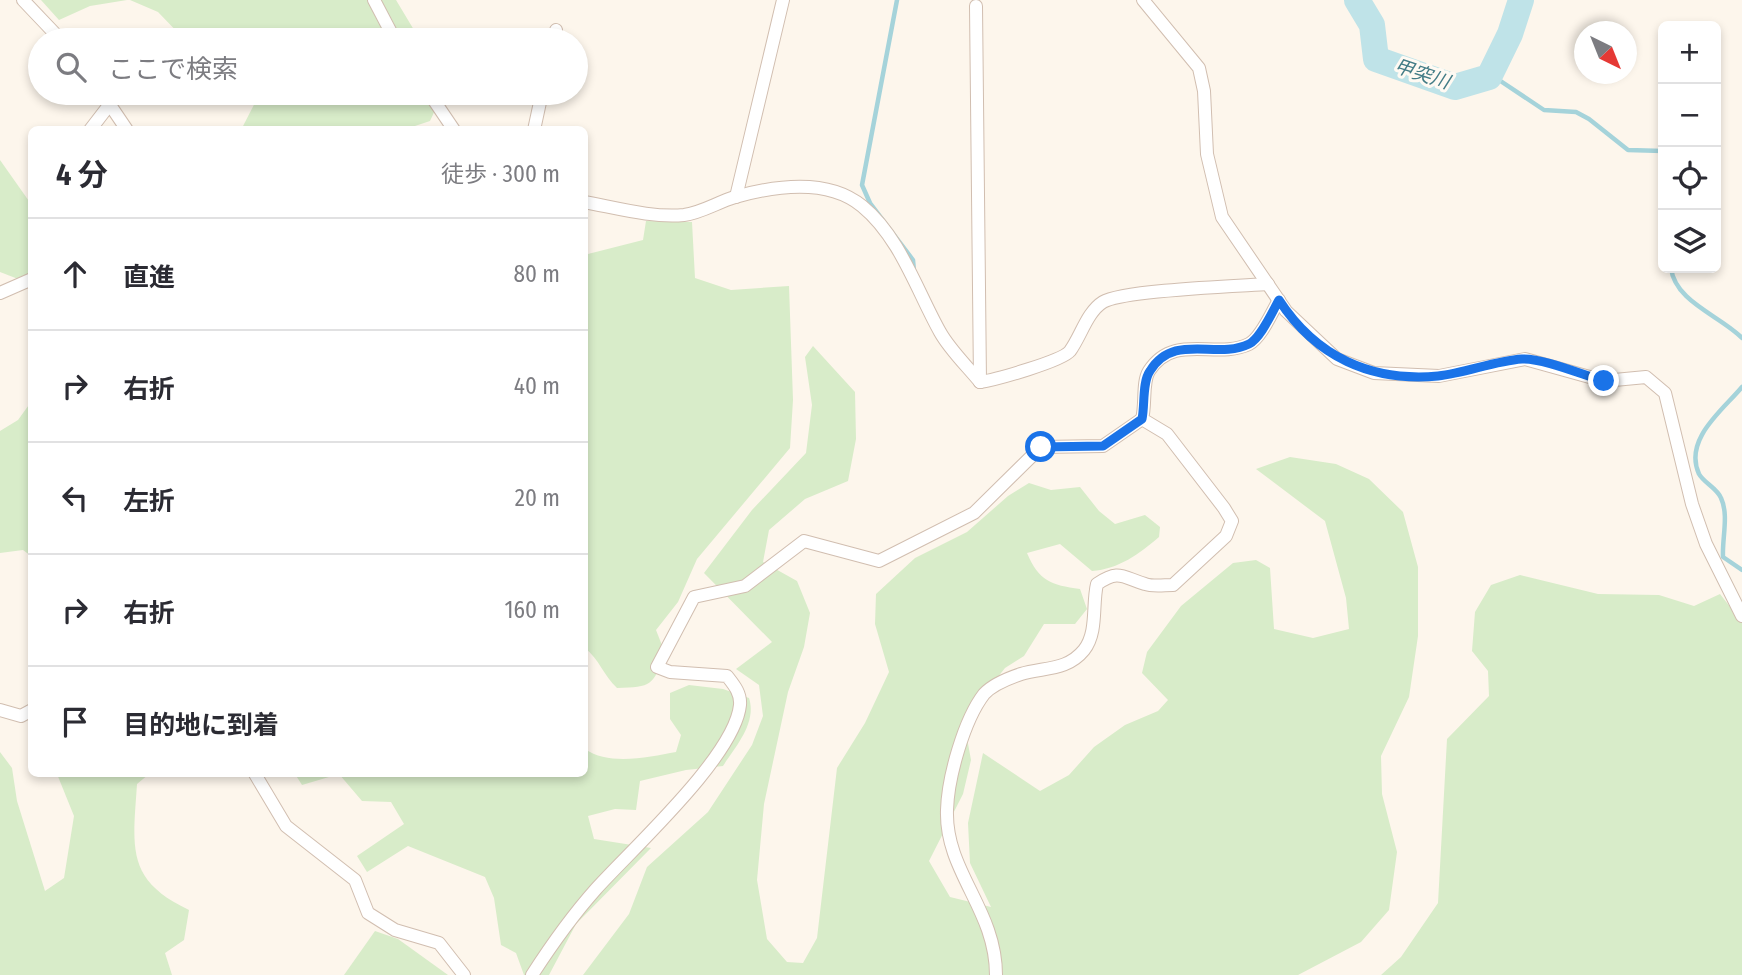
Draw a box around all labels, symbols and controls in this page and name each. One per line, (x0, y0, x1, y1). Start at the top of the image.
north arrow (1574, 21, 1637, 84)
map controls (1658, 21, 1721, 273)
button: + (1658, 21, 1721, 84)
search box (28, 28, 588, 105)
icon: search (52, 48, 90, 86)
text: ここで検索 (108, 54, 238, 85)
water label: 甲突川 (1391, 54, 1455, 94)
button: − (1658, 84, 1721, 147)
button: locate (1658, 147, 1721, 210)
text: 4 分 (56, 157, 108, 193)
text: 徒歩 · 300 m (441, 160, 560, 188)
button: layers (1658, 210, 1721, 273)
icon: ahead (56, 255, 94, 293)
text: 80 m (513, 260, 560, 288)
text: 直進 (123, 262, 175, 293)
route end (1588, 365, 1619, 396)
icon: right (56, 367, 94, 405)
text: 40 m (514, 372, 560, 400)
text: 右折 (123, 374, 175, 405)
route start (1025, 431, 1056, 462)
icon: left (56, 479, 94, 517)
text: 20 m (515, 484, 560, 512)
text: 左折 (123, 486, 175, 517)
icon: right (56, 591, 94, 629)
text: 160 m (505, 596, 560, 624)
text: 右折 (123, 598, 175, 629)
icon: arrive (56, 703, 94, 741)
text: 目的地に到着 (123, 710, 279, 741)

